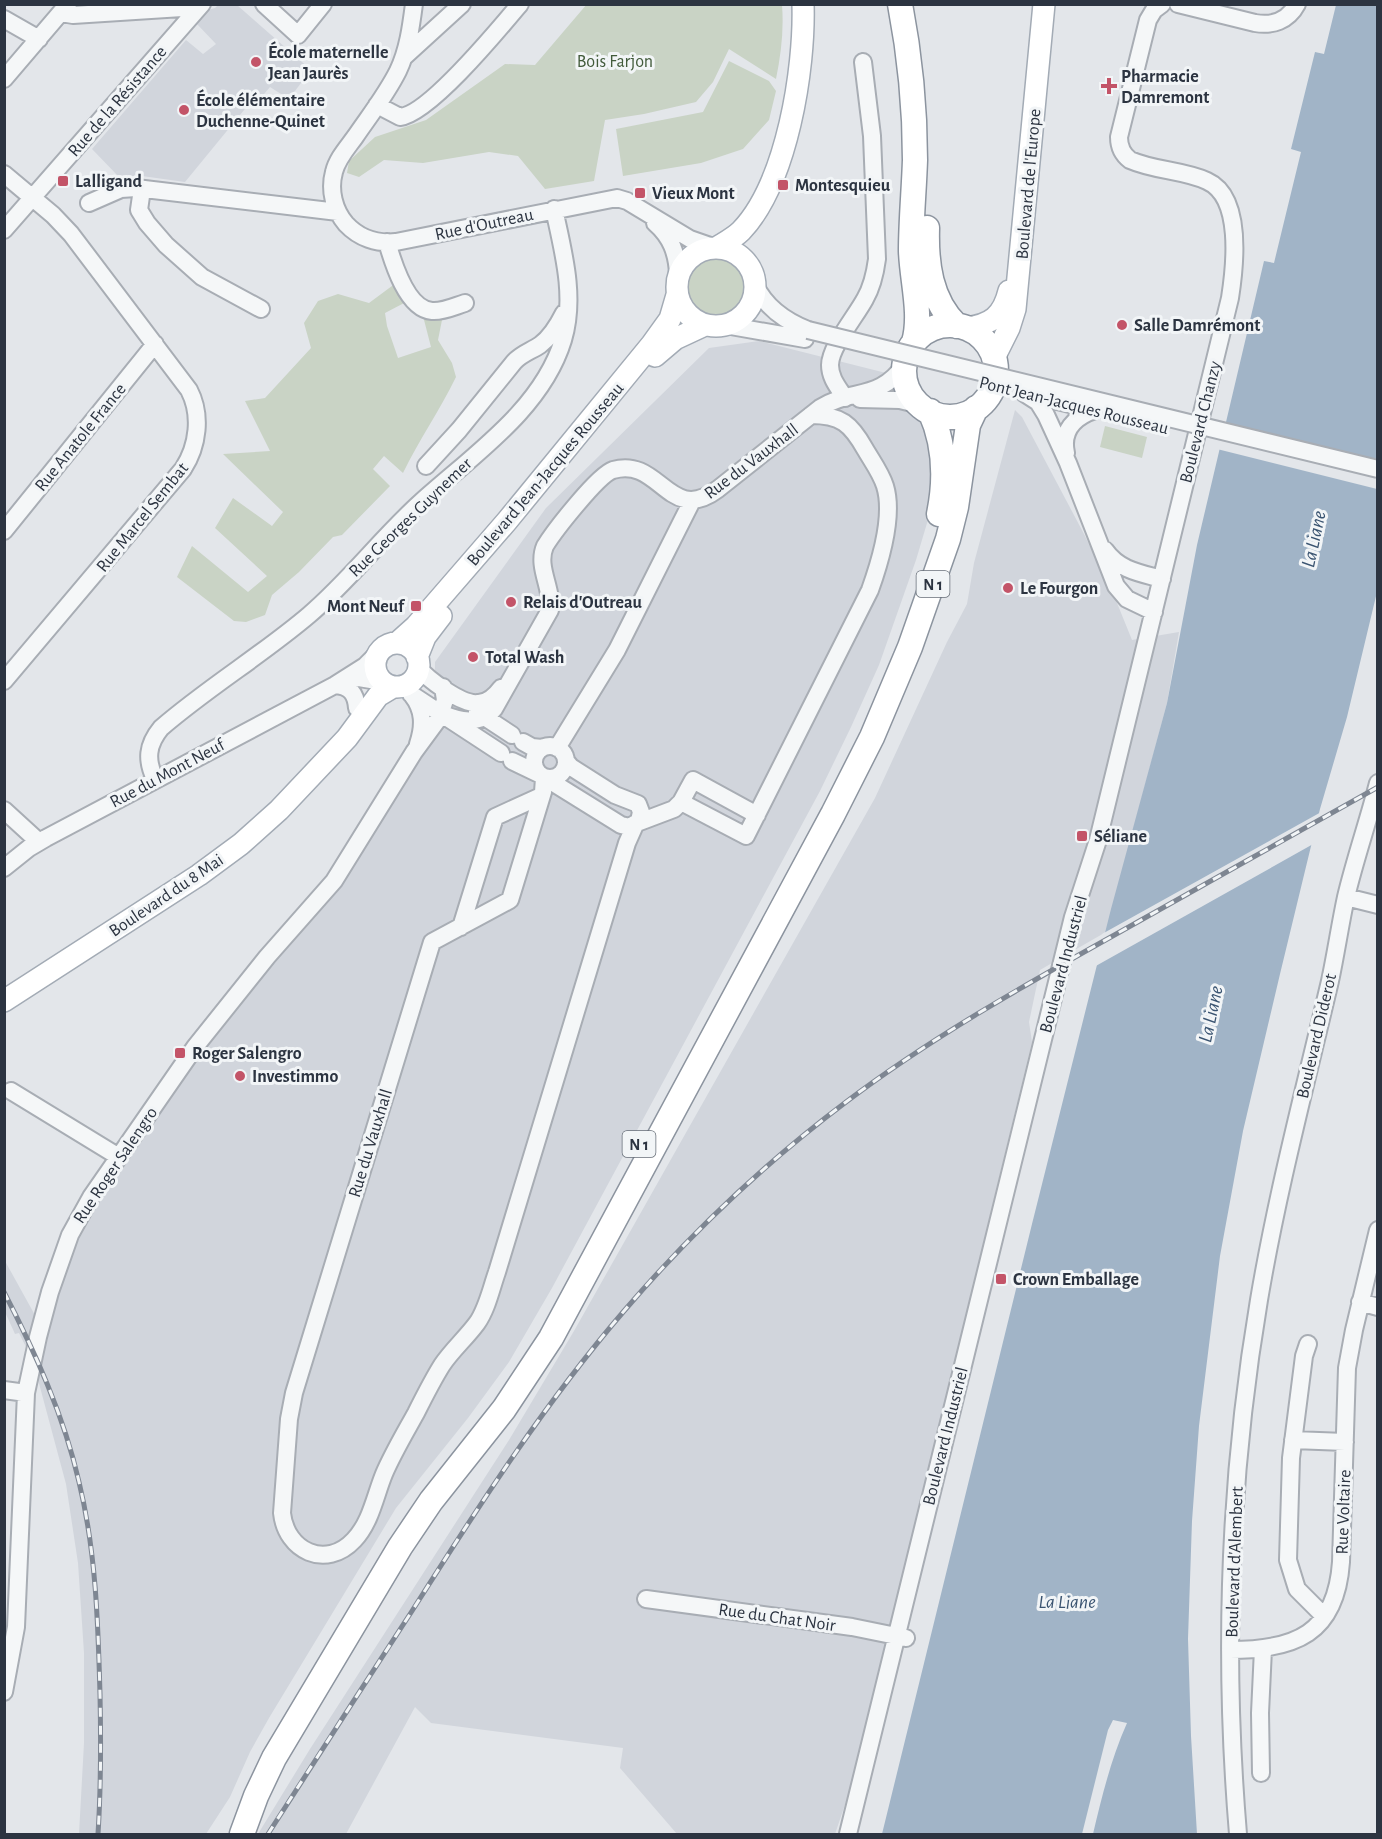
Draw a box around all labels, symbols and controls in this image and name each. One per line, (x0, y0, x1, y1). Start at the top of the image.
place label: École maternelle Jean Jaurès (268, 41, 388, 83)
street label: Rue de la Résistance (65, 43, 171, 160)
park label: Bois Farjon (577, 53, 653, 71)
marker: École maternelle Jean Jaurès (249, 55, 263, 69)
place label: Pharmacie Damremont (1121, 68, 1209, 107)
marker: Pharmacie Damremont (1102, 79, 1116, 93)
place label: École élémentaire Duchenne-Quinet (196, 89, 325, 131)
marker: École élémentaire Duchenne-Quinet (177, 103, 191, 117)
street label: Boulevard de l'Europe (1013, 108, 1045, 260)
place label: Lalligand (75, 173, 142, 191)
marker: Lalligand (56, 174, 70, 188)
place label: Montesquieu (795, 177, 891, 195)
marker: Montesquieu (776, 178, 790, 192)
place label: Vieux Mont (652, 185, 735, 203)
marker: Vieux Mont (633, 186, 647, 200)
street label: Rue d'Outreau (433, 206, 535, 244)
place label: Salle Damrémont (1134, 317, 1260, 335)
marker: Salle Damrémont (1115, 318, 1129, 332)
street label: Boulevard Chanzy (1177, 359, 1225, 485)
street label: Pont Jean-Jacques Rousseau (977, 374, 1170, 438)
street label: Rue Anatole France (32, 380, 130, 495)
street label: Boulevard Jean-Jacques Rousseau (464, 380, 628, 570)
street label: Rue du Vauxhall (701, 421, 802, 503)
street label: Rue Georges Guynemer (346, 454, 476, 581)
street label: Rue Marcel Sembat (93, 459, 192, 576)
water label: La Liane (1298, 509, 1330, 569)
road number: N 1 (916, 571, 950, 597)
place label: Le Fourgon (1020, 580, 1098, 598)
marker: Le Fourgon (1001, 581, 1015, 595)
place label: Relais d'Outreau (523, 594, 643, 612)
marker: Relais d'Outreau (504, 595, 518, 609)
place label: Mont Neuf (327, 598, 406, 616)
marker: Mont Neuf (409, 599, 423, 613)
place label: Total Wash (485, 649, 564, 667)
marker: Total Wash (466, 650, 480, 664)
street label: Rue du Mont Neuf (107, 735, 229, 812)
place label: Séliane (1094, 828, 1147, 846)
marker: Séliane (1075, 829, 1089, 843)
street label: Boulevard du 8 Mai (106, 851, 227, 941)
street label: Boulevard Industriel (1037, 894, 1091, 1035)
street label: Boulevard Diderot (1294, 972, 1340, 1101)
water label: La Liane (1195, 984, 1227, 1044)
place label: Roger Salengro (192, 1045, 302, 1063)
marker: Roger Salengro (173, 1046, 187, 1060)
place label: Investimmo (252, 1068, 338, 1086)
marker: Investimmo (233, 1069, 247, 1083)
street label: Rue du Vauxhall (346, 1087, 396, 1200)
street label: Rue Roger Salengro (70, 1104, 161, 1227)
road number: N 1 (622, 1131, 656, 1157)
place label: Crown Emballage (1013, 1271, 1139, 1289)
marker: Crown Emballage (994, 1272, 1008, 1286)
street label: Boulevard Industriel (920, 1365, 972, 1507)
street label: Rue Voltaire (1334, 1469, 1354, 1555)
street label: Boulevard d'Alembert (1223, 1486, 1247, 1638)
water label: La Liane (1038, 1592, 1096, 1612)
street label: Rue du Chat Noir (717, 1601, 837, 1635)

